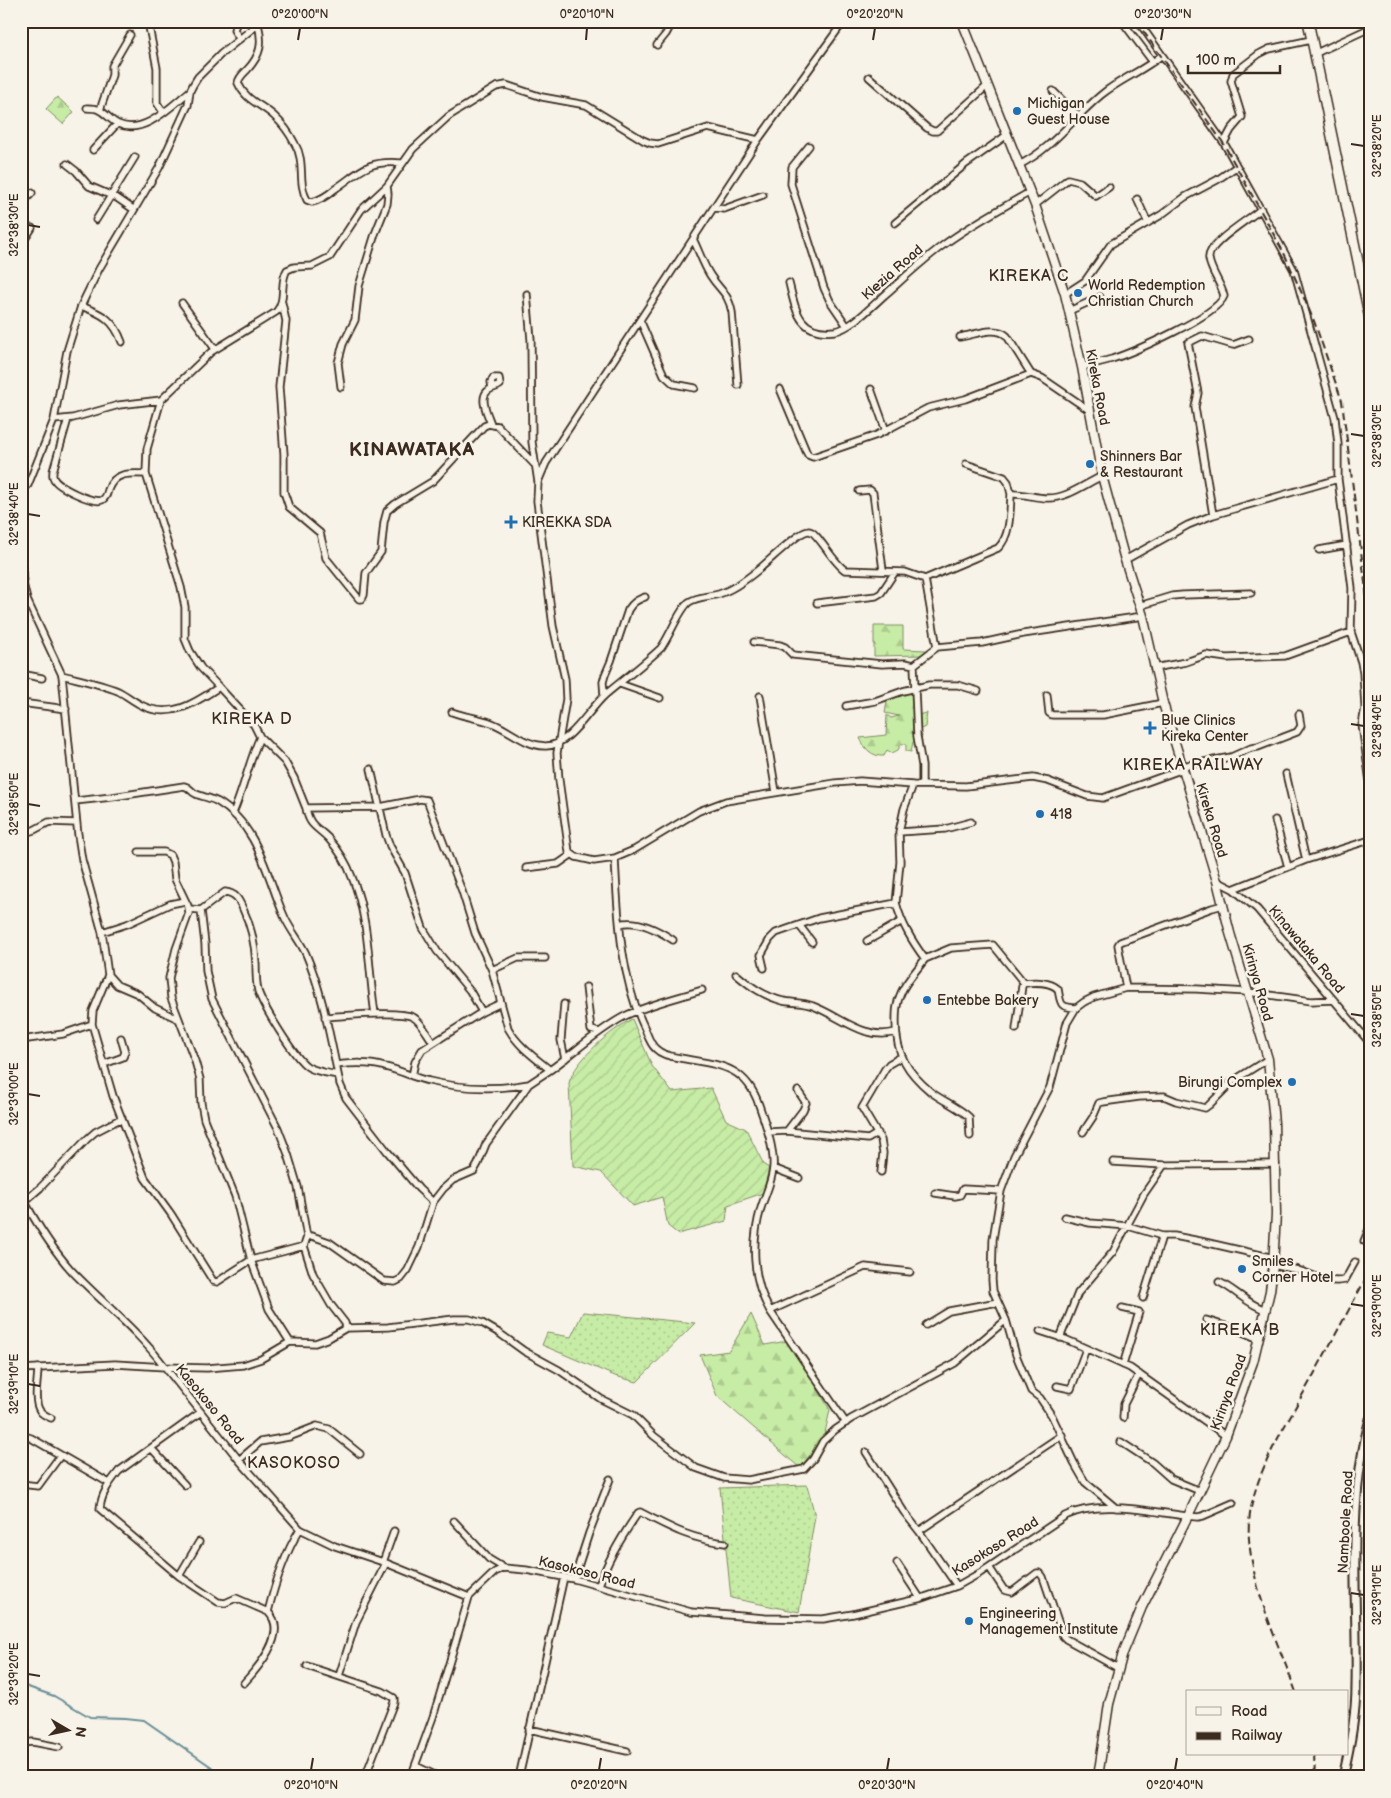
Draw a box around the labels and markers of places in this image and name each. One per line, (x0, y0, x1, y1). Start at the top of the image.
place label: Michigan Guest House (1027, 95, 1110, 128)
marker: Michigan Guest House (1011, 105, 1023, 117)
place label: World Redemption Christian Church (1088, 277, 1205, 310)
marker: World Redemption Christian Church (1072, 287, 1084, 299)
place label: Shinners Bar & Restaurant (1100, 448, 1183, 481)
marker: Shinners Bar & Restaurant (1084, 458, 1096, 470)
place label: KIREKKA SDA (522, 514, 612, 531)
marker: KIREKKA SDA (504, 515, 518, 529)
place label: Blue Clinics Kireka Center (1161, 712, 1249, 745)
marker: Blue Clinics Kireka Center (1143, 721, 1157, 735)
place label: 418 (1050, 806, 1072, 823)
marker: 418 (1034, 808, 1046, 820)
place label: Entebbe Bakery (937, 992, 1039, 1009)
marker: Entebbe Bakery (921, 994, 933, 1006)
place label: Birungi Complex (1178, 1074, 1282, 1091)
marker: Birungi Complex (1286, 1076, 1298, 1088)
place label: Smiles Corner Hotel (1252, 1253, 1333, 1286)
marker: Smiles Corner Hotel (1236, 1263, 1248, 1275)
place label: Engineering Management Institute (979, 1605, 1118, 1638)
marker: Engineering Management Institute (963, 1615, 975, 1627)

